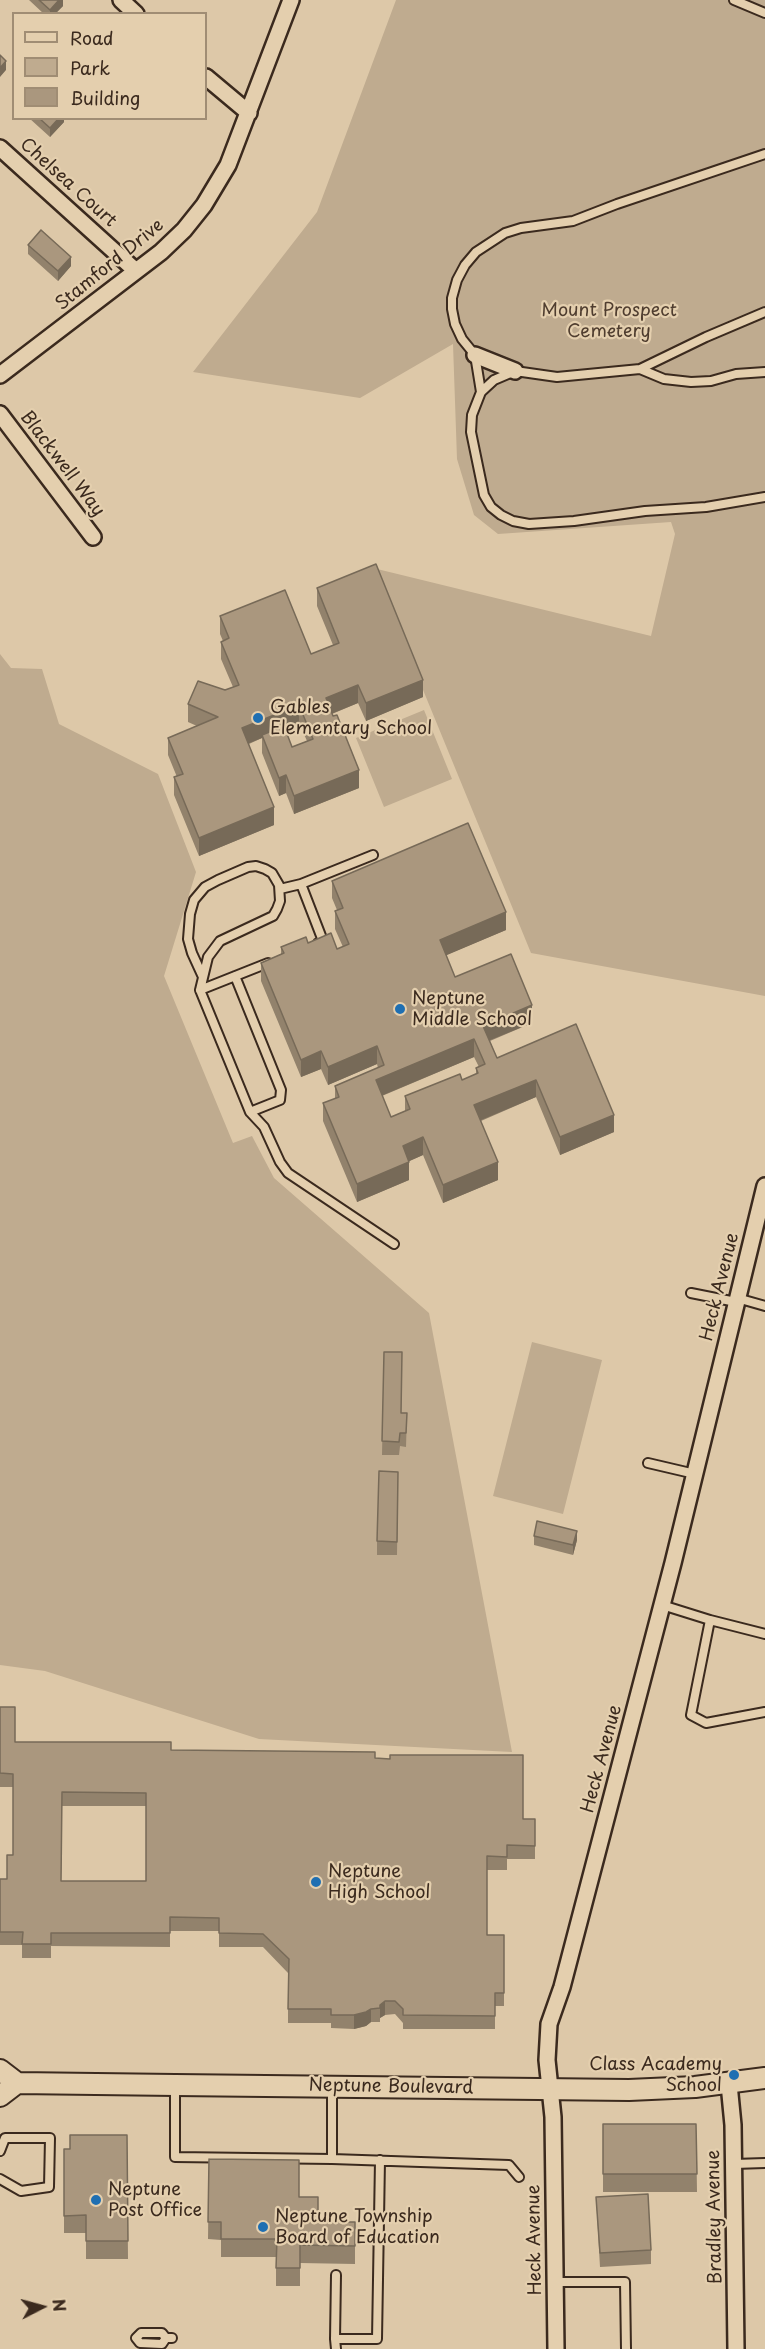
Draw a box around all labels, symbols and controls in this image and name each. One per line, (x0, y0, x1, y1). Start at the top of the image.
legend (12, 12, 207, 120)
text: Road (70, 24, 114, 51)
text: Park (70, 54, 110, 81)
text: Building (70, 84, 140, 111)
street label: Chelsea Court (15, 134, 121, 232)
street label: Stamford Drive (52, 215, 168, 315)
park label: Mount Prospect Cemetery (541, 300, 677, 342)
street label: Blackwell Way (15, 407, 109, 521)
place label: Gables Elementary School (270, 697, 432, 740)
marker: Gables Elementary School (251, 711, 265, 725)
place label: Neptune Middle School (412, 988, 532, 1030)
marker: Neptune Middle School (393, 1002, 407, 1016)
street label: Heck Avenue (696, 1231, 744, 1343)
street label: Heck Avenue (577, 1703, 627, 1815)
place label: Neptune High School (328, 1861, 431, 1904)
marker: Neptune High School (309, 1875, 323, 1889)
place label: Class Academy School (589, 2054, 722, 2096)
marker: Class Academy School (727, 2068, 741, 2082)
street label: Neptune Boulevard (308, 2075, 474, 2099)
street label: Bradley Avenue (703, 2150, 727, 2284)
place label: Neptune Post Office (108, 2179, 202, 2222)
street label: Heck Avenue (523, 2184, 547, 2296)
marker: Neptune Post Office (89, 2193, 103, 2207)
place label: Neptune Township Board of Education (275, 2206, 440, 2248)
marker: Neptune Township Board of Education (256, 2220, 270, 2234)
north arrow (12, 2277, 72, 2337)
text: N (47, 2298, 72, 2313)

